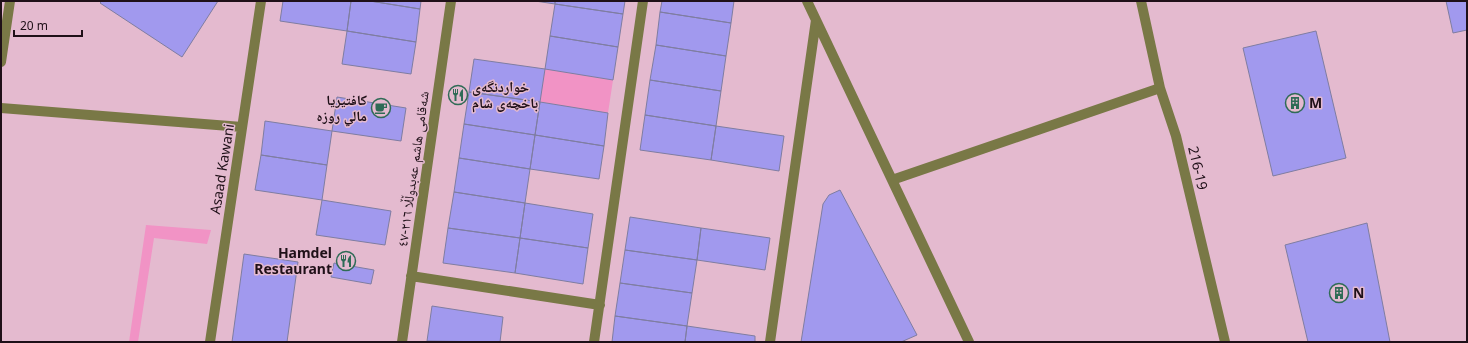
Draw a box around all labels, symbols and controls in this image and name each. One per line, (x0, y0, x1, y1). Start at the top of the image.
scale bar (14, 12, 82, 38)
text: 20 m (20, 17, 48, 34)
place label: خواردنگەی باخچەی شام (472, 77, 538, 113)
restaurant icon: خواردنگەی باخچەی شام (447, 84, 469, 106)
place label: كافتيريا مالي روزه (317, 90, 367, 127)
street label: شەقامی هاشم عەبدوڵڵا ٢١٦-٤٧ (392, 90, 434, 248)
building icon: M (1284, 92, 1306, 114)
place label: M (1309, 93, 1322, 112)
cafe icon: كافتيريا مالي روزه (370, 97, 392, 119)
street label: Asaad Kawani (205, 122, 238, 215)
street label: 216-19 (1184, 144, 1213, 192)
place label: Hamdel Restaurant (254, 243, 332, 278)
restaurant icon: Hamdel Restaurant (335, 250, 357, 272)
building icon: N (1328, 282, 1350, 304)
place label: N (1353, 283, 1364, 302)

